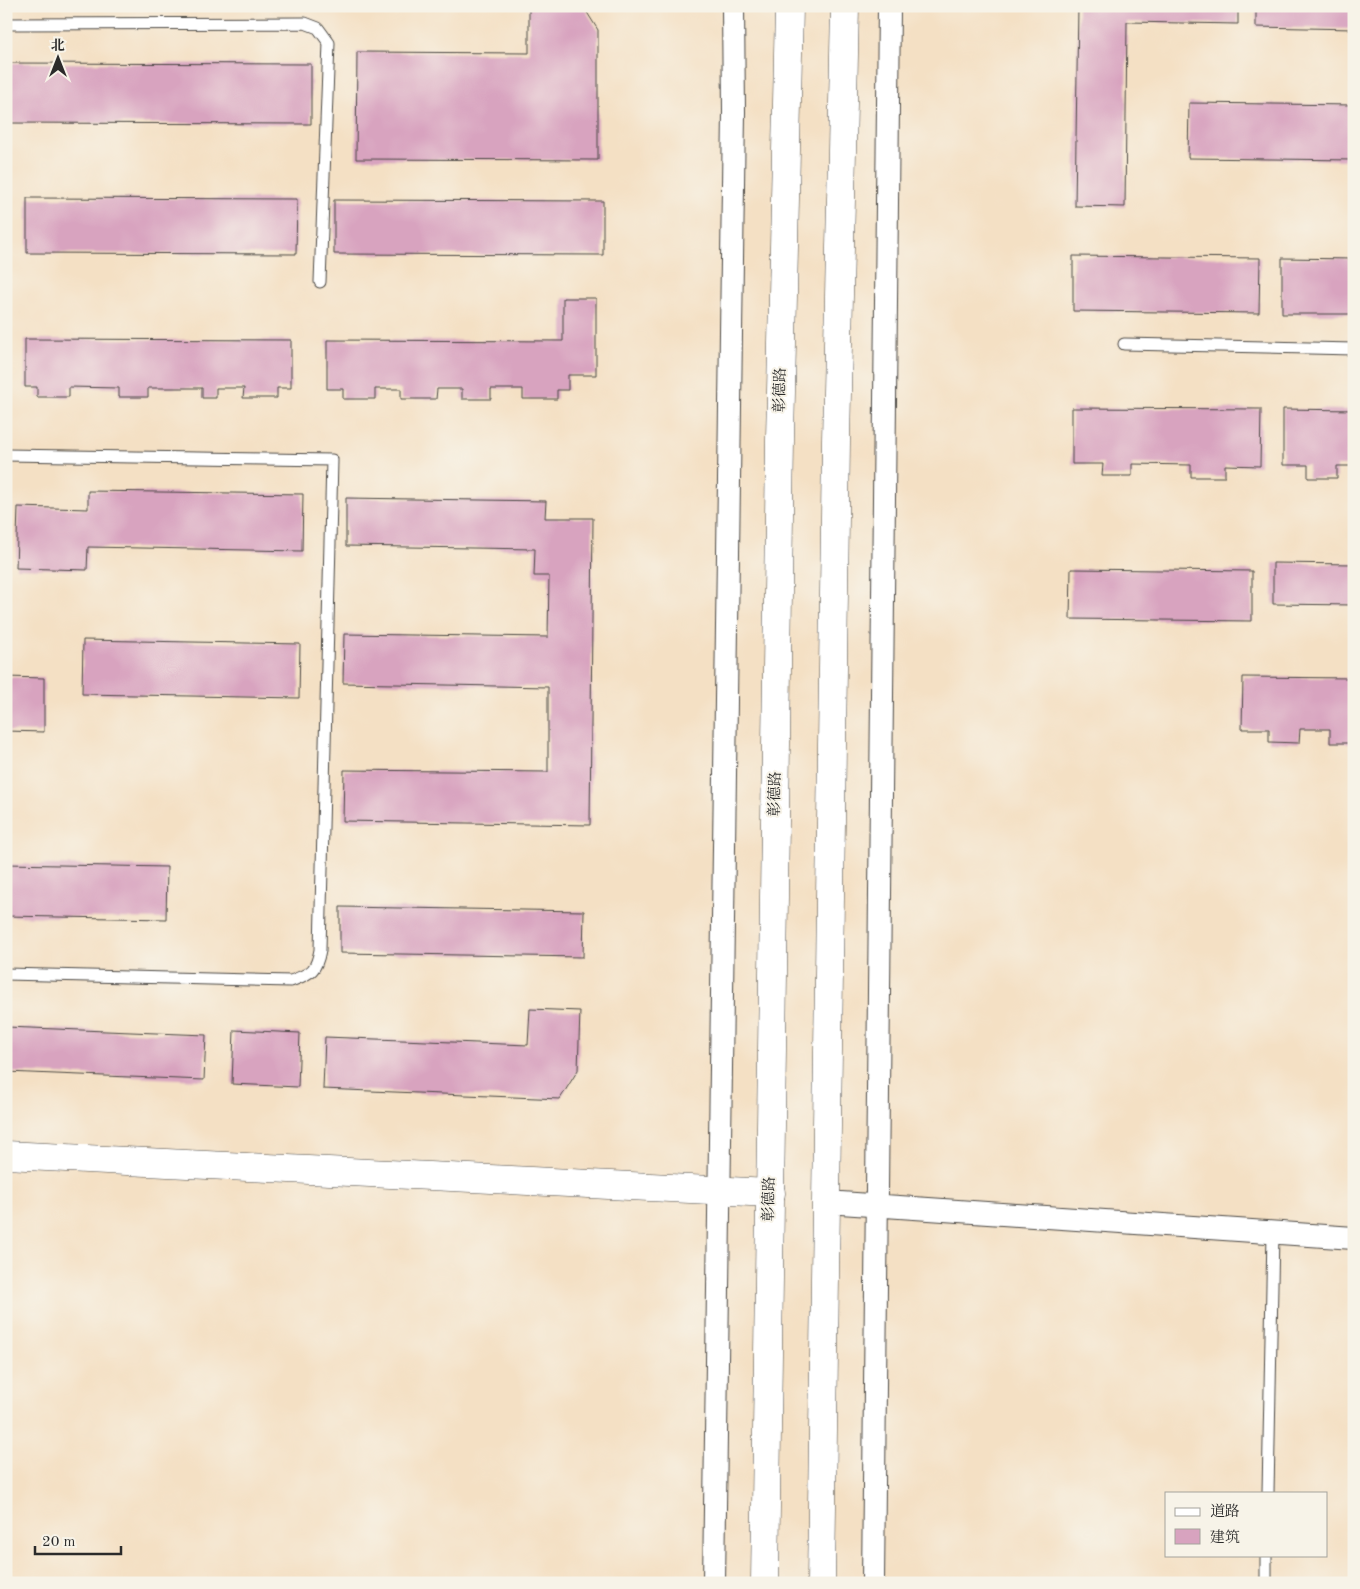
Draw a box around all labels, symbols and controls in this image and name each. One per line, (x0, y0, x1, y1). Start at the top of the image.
north arrow (32, 32, 82, 82)
text: 北 (51, 38, 65, 53)
street label: 彰德路 (771, 367, 789, 413)
street label: 彰德路 (766, 771, 784, 817)
street label: 彰德路 (760, 1176, 778, 1222)
legend (1165, 1492, 1328, 1556)
text: 道路 (1210, 1503, 1240, 1520)
scale bar (35, 1524, 121, 1556)
text: 建筑 (1210, 1529, 1240, 1546)
text: 20 m (42, 1535, 76, 1550)

